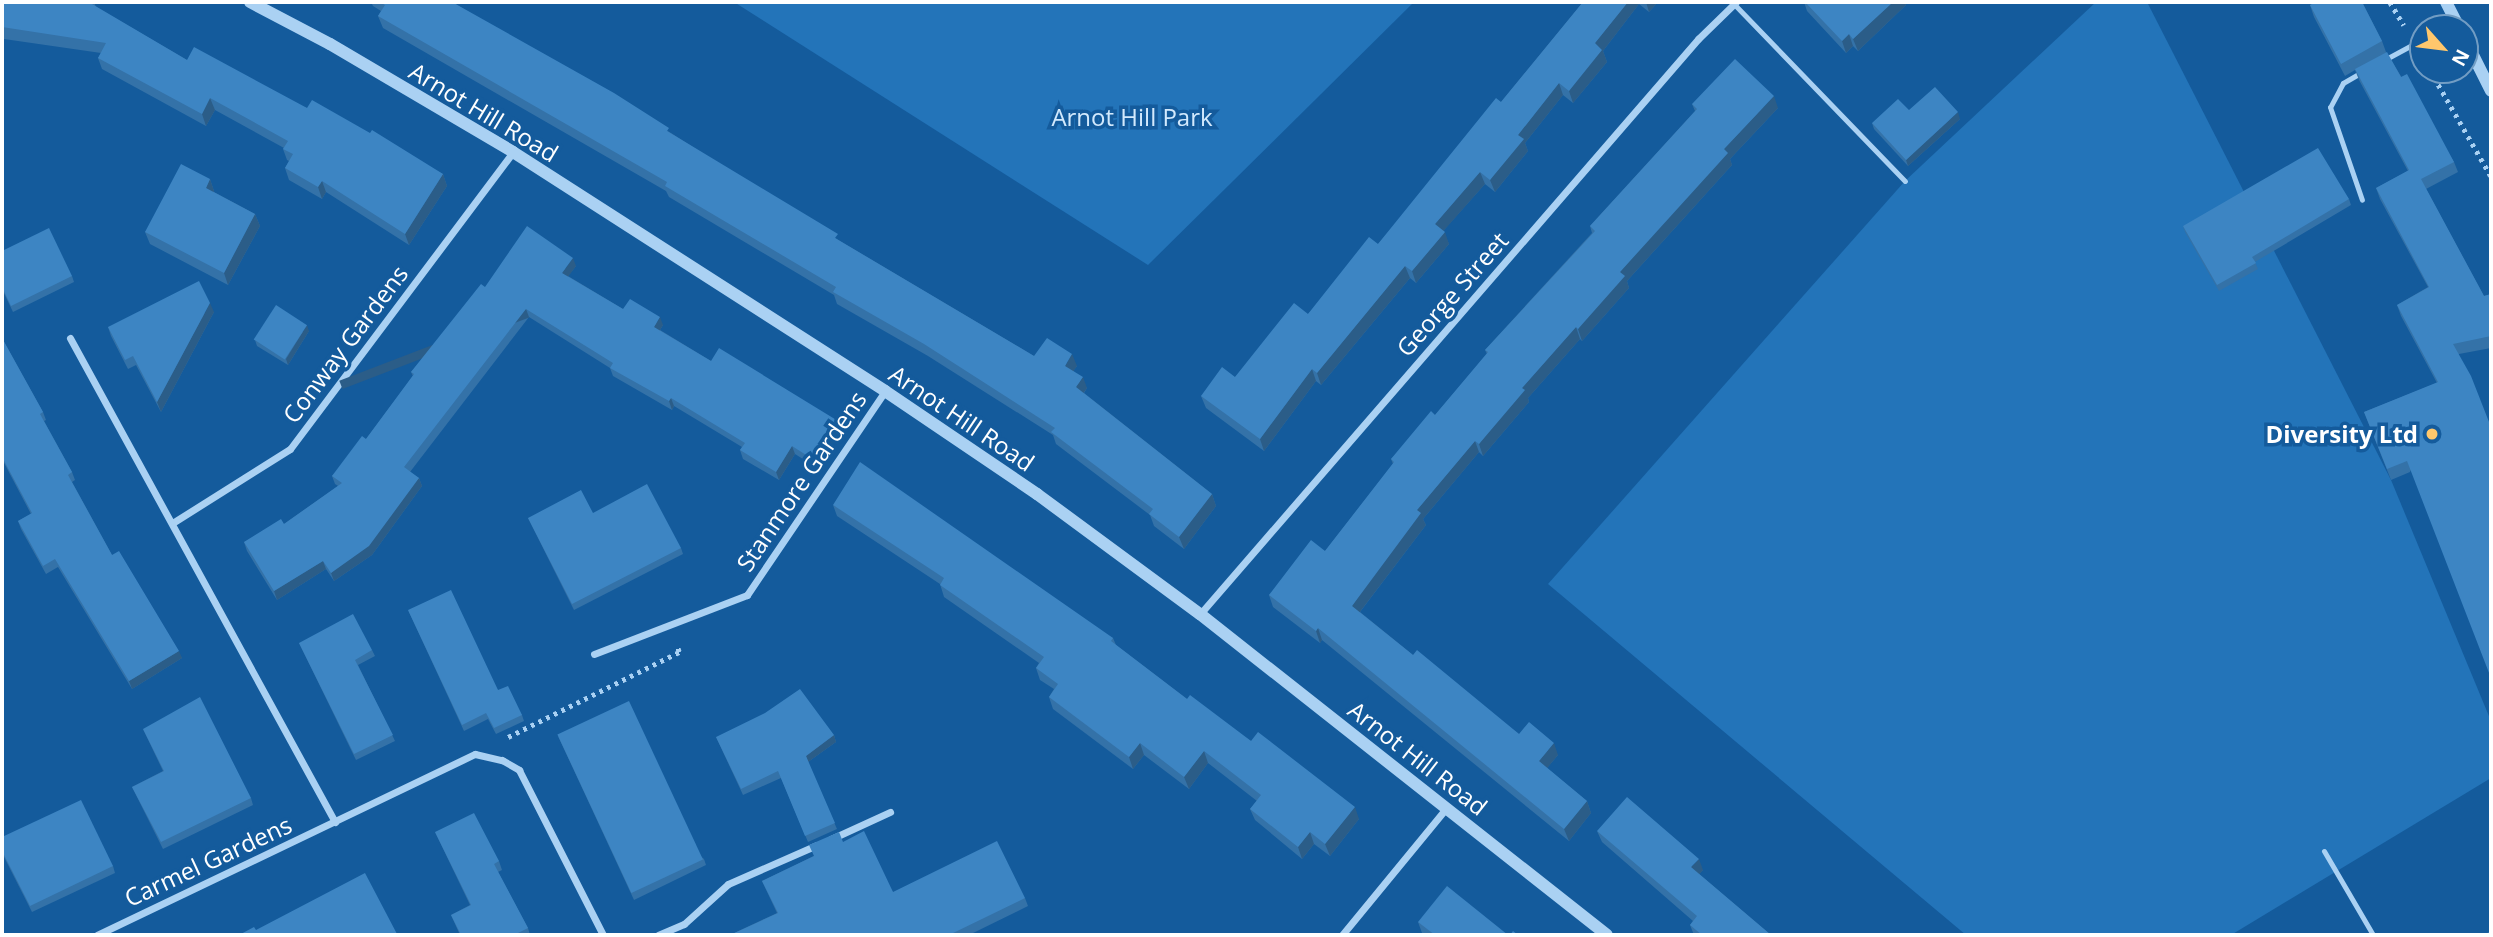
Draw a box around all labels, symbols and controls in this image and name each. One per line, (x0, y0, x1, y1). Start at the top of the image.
north arrow (2409, 14, 2479, 84)
text: N (2446, 45, 2476, 71)
street label: Arnot Hill Road (404, 56, 564, 168)
park label: Arnot Hill Park (1051, 103, 1213, 131)
street label: George Street (1390, 226, 1514, 362)
street label: Conway Gardens (277, 260, 413, 428)
street label: Arnot Hill Road (884, 359, 1040, 477)
street label: Stanmore Gardens (730, 386, 872, 576)
place label: Diversity Ltd (2265, 420, 2418, 448)
marker: Diversity Ltd (2424, 426, 2440, 442)
street label: Arnot Hill Road (1343, 695, 1493, 821)
street label: Carmel Gardens (120, 810, 296, 912)

